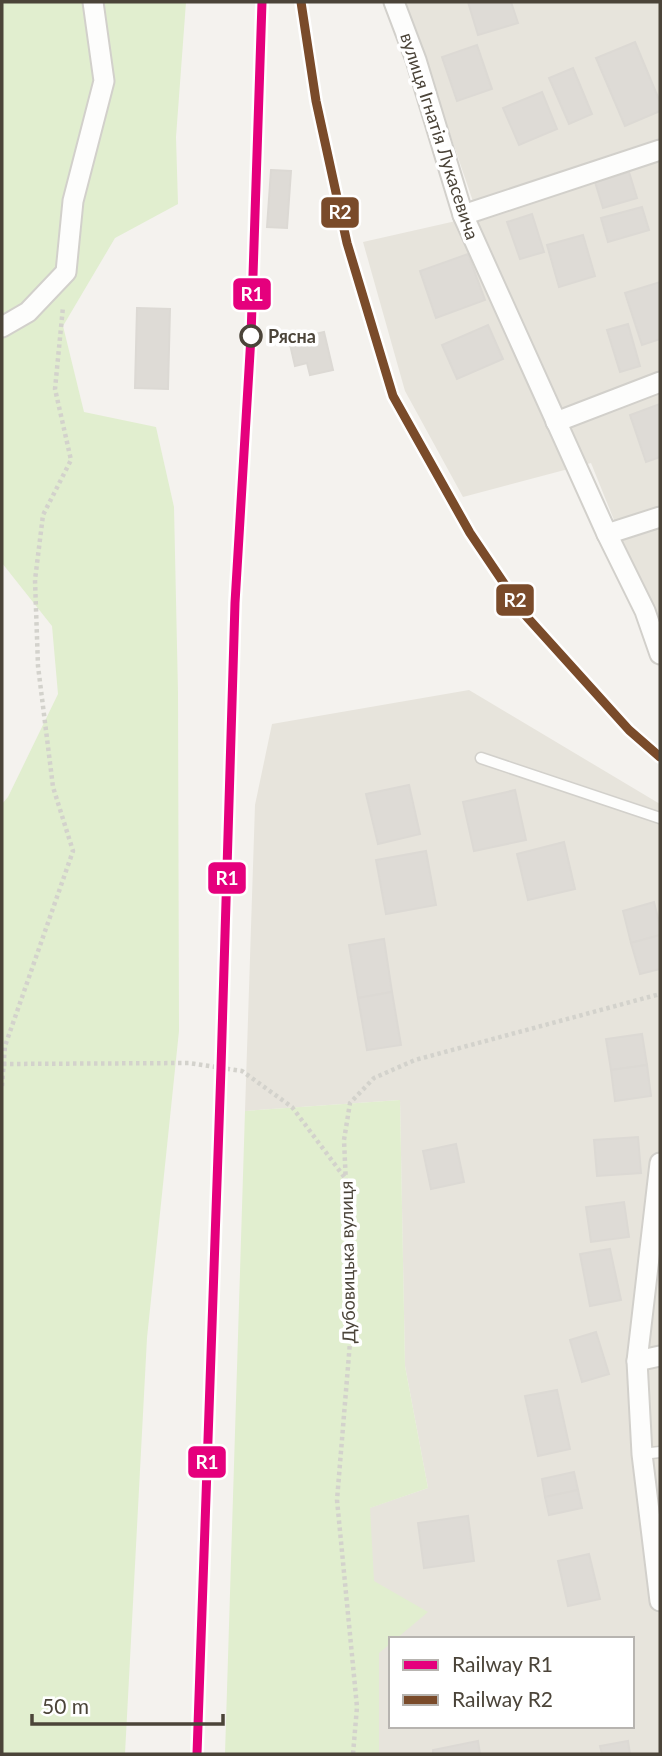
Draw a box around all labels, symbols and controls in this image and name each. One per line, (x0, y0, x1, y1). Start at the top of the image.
street label: вулиця Ігнатія Лукасевича (396, 30, 484, 242)
line badge: R2 (320, 196, 360, 229)
text: R2 (328, 200, 352, 223)
line badge: R1 (232, 277, 272, 311)
text: R1 (240, 282, 264, 305)
marker: Рясна (240, 325, 262, 347)
place label: Рясна (268, 325, 316, 347)
line badge: R2 (495, 583, 535, 617)
text: R2 (503, 588, 527, 611)
line badge: R1 (207, 861, 247, 895)
text: R1 (215, 866, 239, 889)
street label: Дубовицька вулиця (335, 1180, 359, 1344)
line badge: R1 (187, 1445, 227, 1479)
text: R1 (195, 1450, 219, 1473)
legend (389, 1637, 634, 1728)
text: Railway R1 (452, 1651, 553, 1676)
scale bar (32, 1682, 222, 1726)
text: Railway R2 (452, 1686, 553, 1711)
text: 50 m (42, 1693, 89, 1718)

